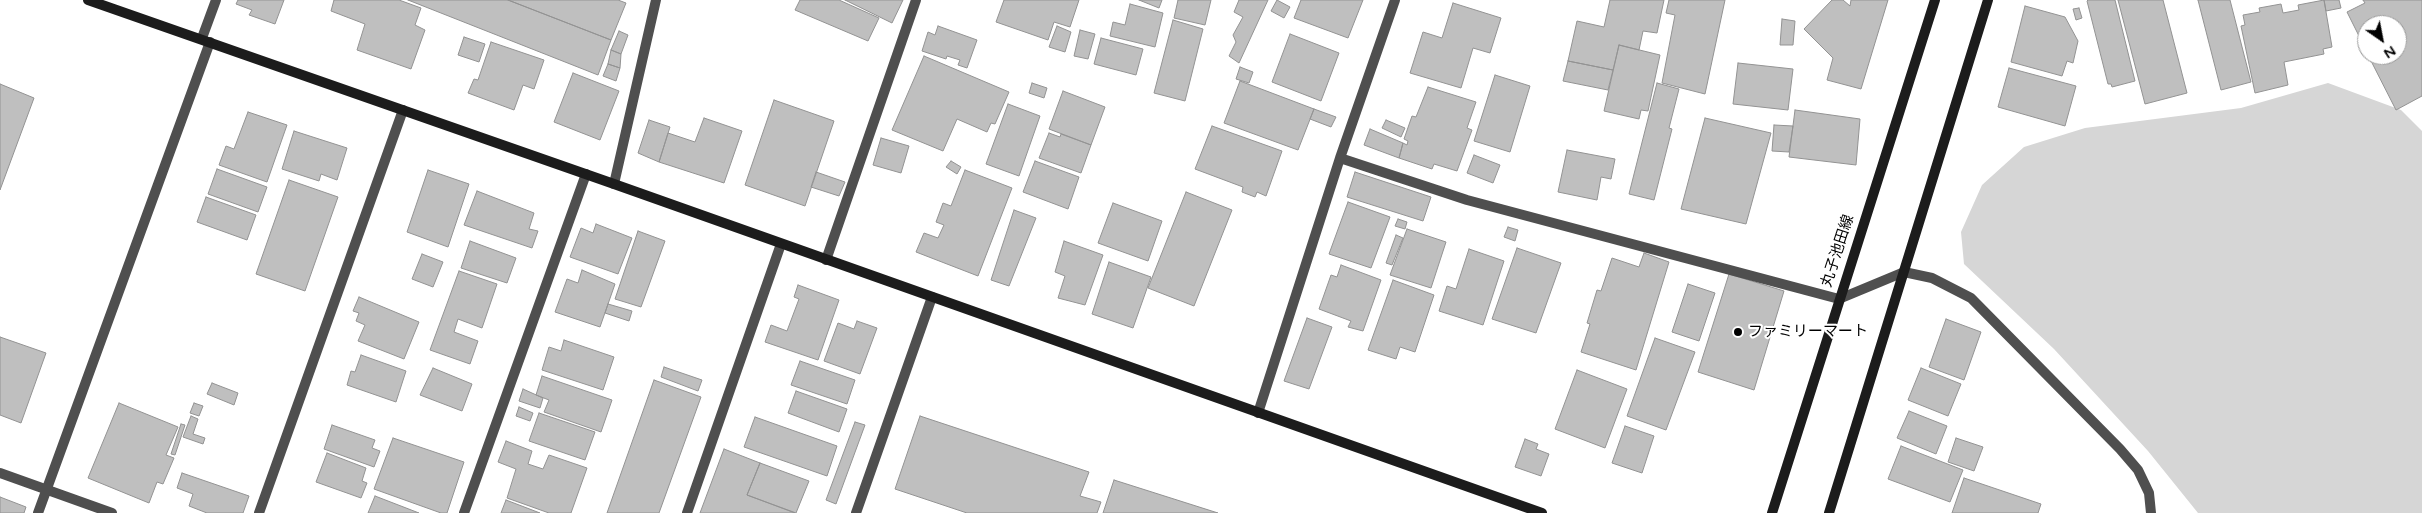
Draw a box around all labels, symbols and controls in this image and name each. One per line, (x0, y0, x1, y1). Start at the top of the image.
north arrow (2357, 15, 2407, 65)
text: N (2381, 42, 2399, 62)
street label: 丸子池田線 (1818, 213, 1858, 289)
place label: ファミリーマート (1748, 323, 1868, 341)
marker: ファミリーマート (1732, 326, 1744, 338)

